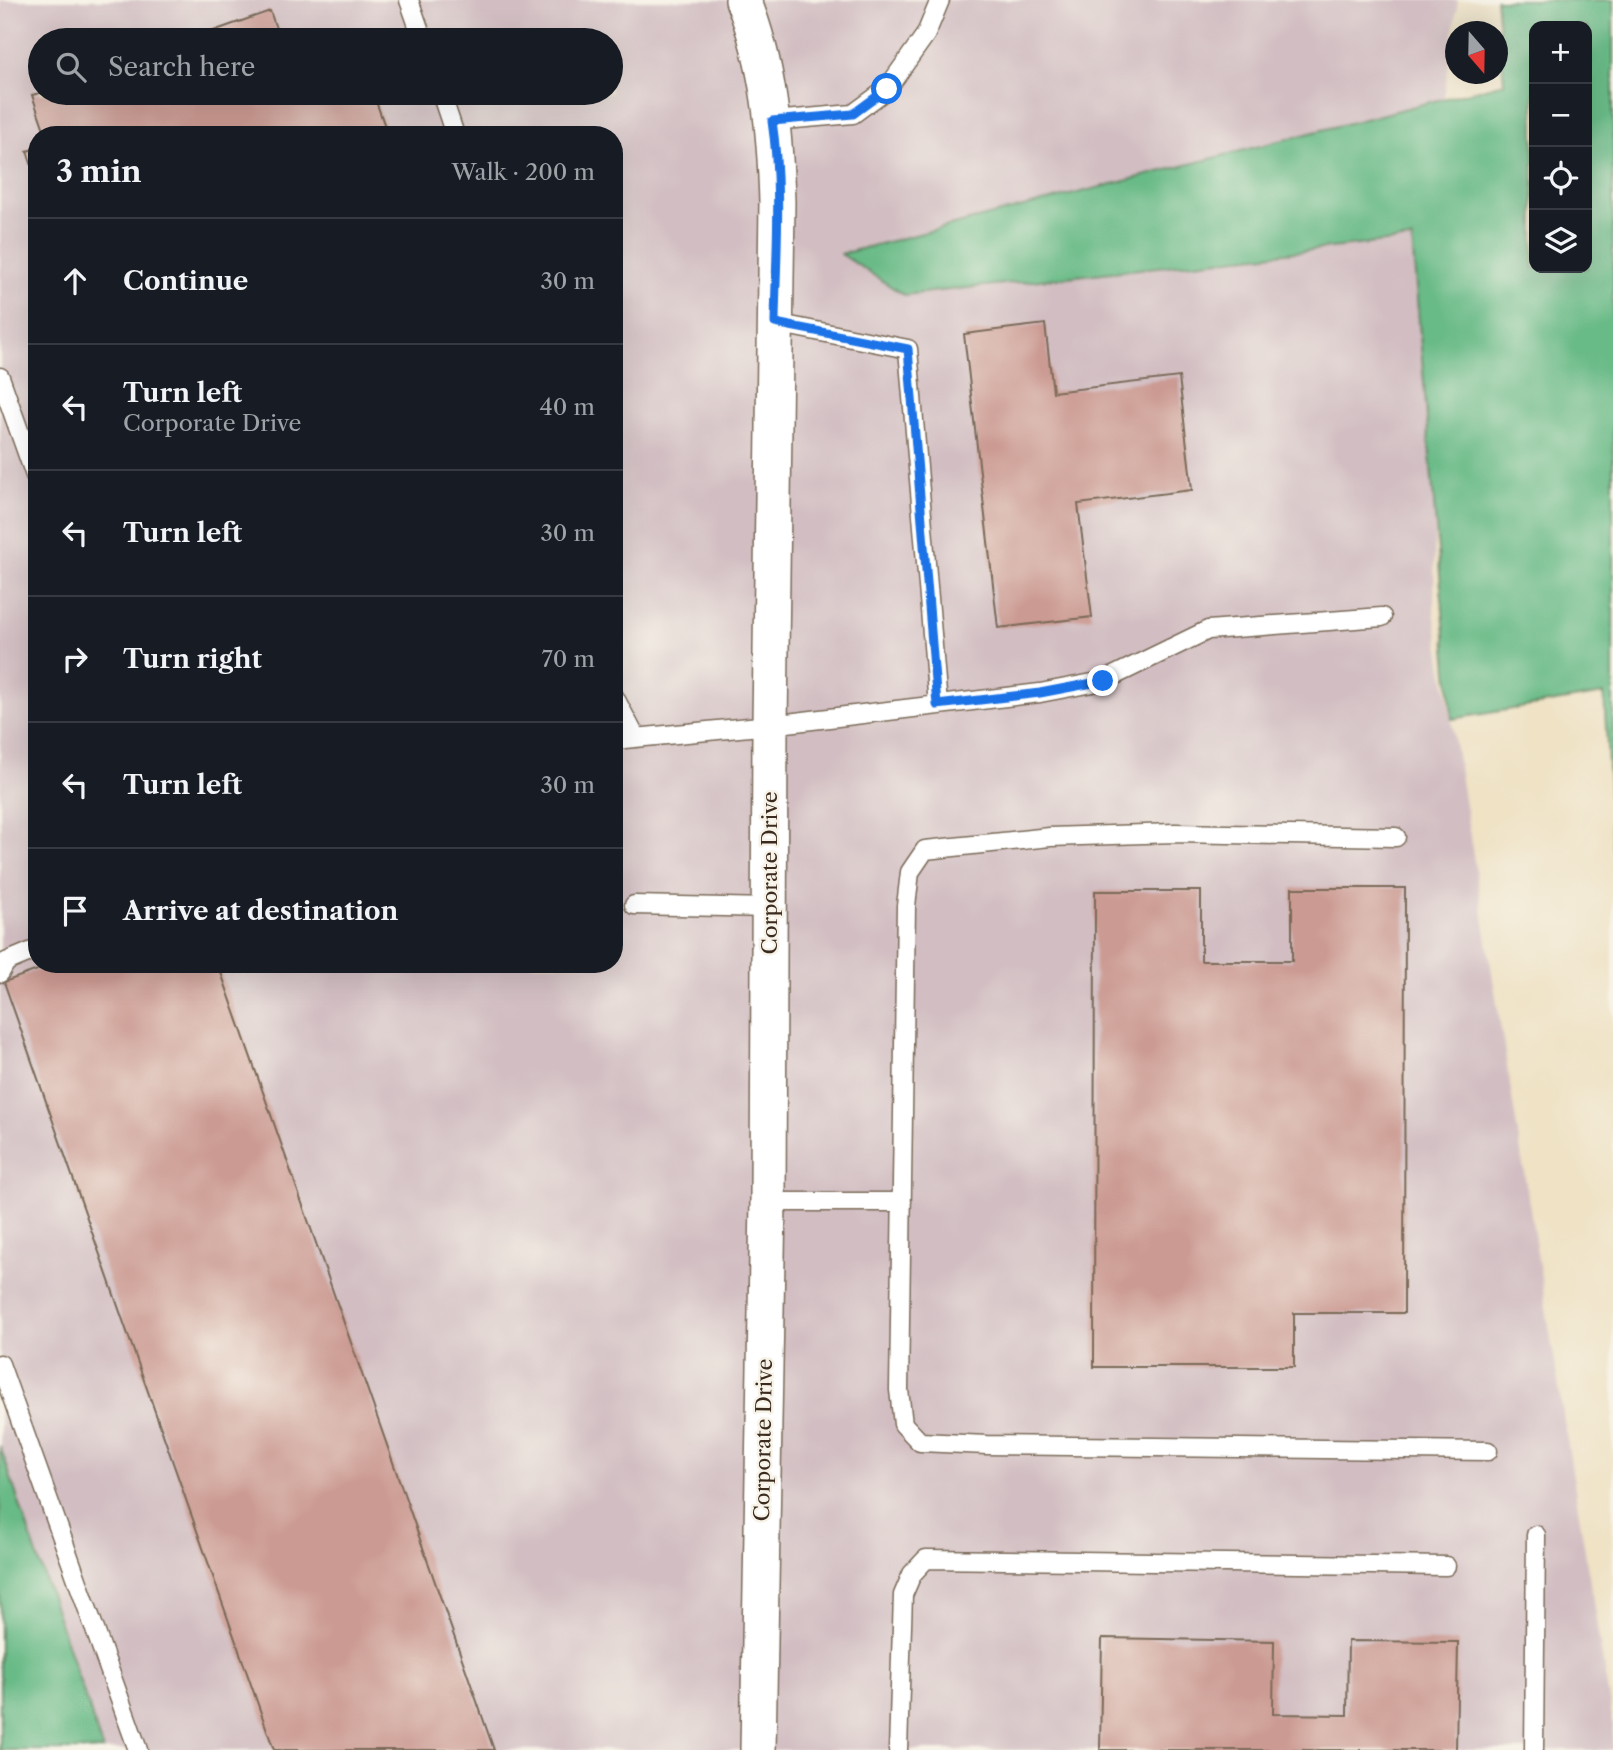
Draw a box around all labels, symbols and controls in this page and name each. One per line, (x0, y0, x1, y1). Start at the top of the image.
north arrow (1445, 21, 1508, 84)
map controls (1529, 21, 1592, 273)
button: + (1529, 21, 1592, 84)
search box (28, 28, 623, 105)
icon: search (52, 48, 90, 86)
text: Search here (108, 51, 255, 83)
route start (871, 73, 902, 104)
button: − (1529, 84, 1592, 147)
button: locate (1529, 147, 1592, 210)
text: 3 min (56, 153, 142, 190)
text: Walk · 200 m (451, 158, 595, 186)
button: layers (1529, 210, 1592, 273)
icon: ahead (56, 262, 94, 300)
text: Continue (123, 265, 248, 297)
text: 30 m (540, 267, 595, 295)
text: Turn left (123, 377, 242, 409)
icon: left (56, 388, 94, 426)
text: 40 m (540, 393, 595, 421)
text: Corporate Drive (123, 409, 301, 437)
icon: left (56, 514, 94, 552)
text: Turn left (123, 517, 242, 549)
text: 30 m (540, 519, 595, 547)
icon: right (56, 640, 94, 678)
text: Turn right (123, 643, 262, 675)
text: 70 m (542, 645, 595, 673)
route end (1087, 665, 1118, 696)
icon: left (56, 766, 94, 804)
text: Turn left (123, 769, 242, 801)
text: 30 m (540, 771, 595, 799)
street label: Corporate Drive (757, 792, 782, 954)
icon: arrive (56, 892, 94, 930)
text: Arrive at destination (123, 895, 398, 927)
street label: Corporate Drive (749, 1358, 777, 1522)

